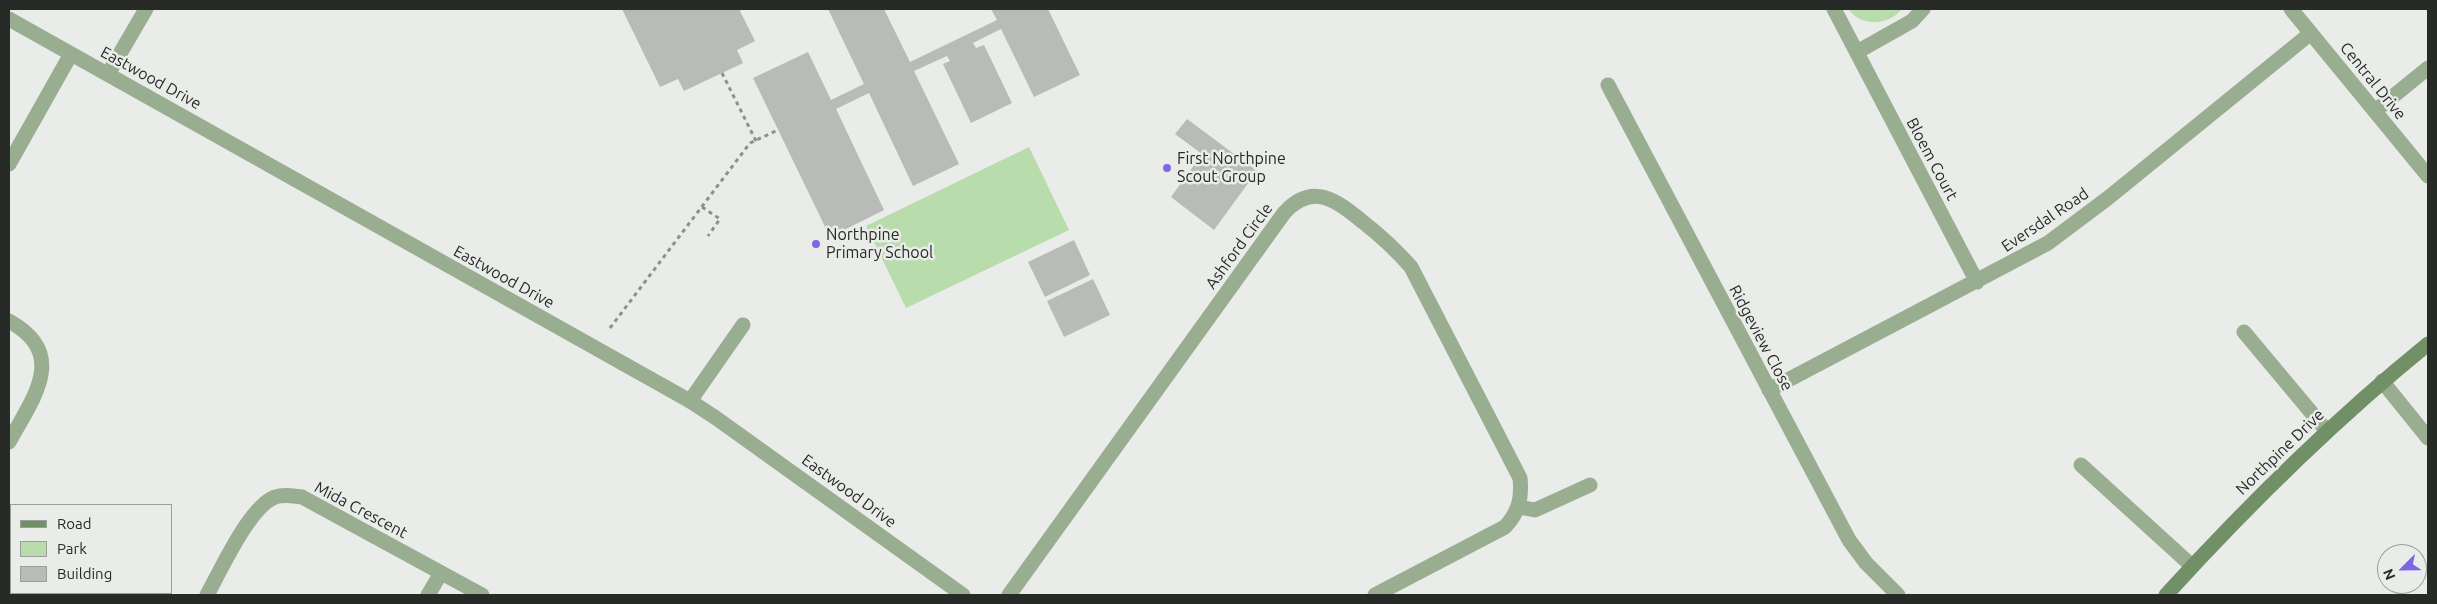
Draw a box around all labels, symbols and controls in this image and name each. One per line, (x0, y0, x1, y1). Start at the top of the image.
street label: Central Drive (2336, 38, 2410, 124)
street label: Eastwood Drive (97, 42, 205, 114)
street label: Bloem Court (1902, 114, 1962, 204)
place label: First Northpine Scout Group (1177, 149, 1286, 187)
marker: First Northpine Scout Group (1161, 162, 1173, 174)
street label: Eversdal Road (1998, 184, 2092, 256)
street label: Ashford Circle (1201, 199, 1277, 293)
place label: Northpine Primary School (826, 225, 933, 263)
marker: Northpine Primary School (810, 238, 822, 250)
street label: Eastwood Drive (450, 241, 558, 313)
street label: Ridgeview Close (1725, 282, 1797, 394)
street label: Northpine Drive (2232, 405, 2328, 499)
street label: Eastwood Drive (798, 450, 900, 532)
street label: Mida Crescent (311, 478, 411, 542)
legend (10, 504, 172, 594)
text: Road (57, 515, 92, 532)
text: Park (57, 540, 87, 557)
north arrow (2377, 544, 2427, 594)
text: Building (57, 565, 112, 582)
text: N (2380, 567, 2399, 582)

